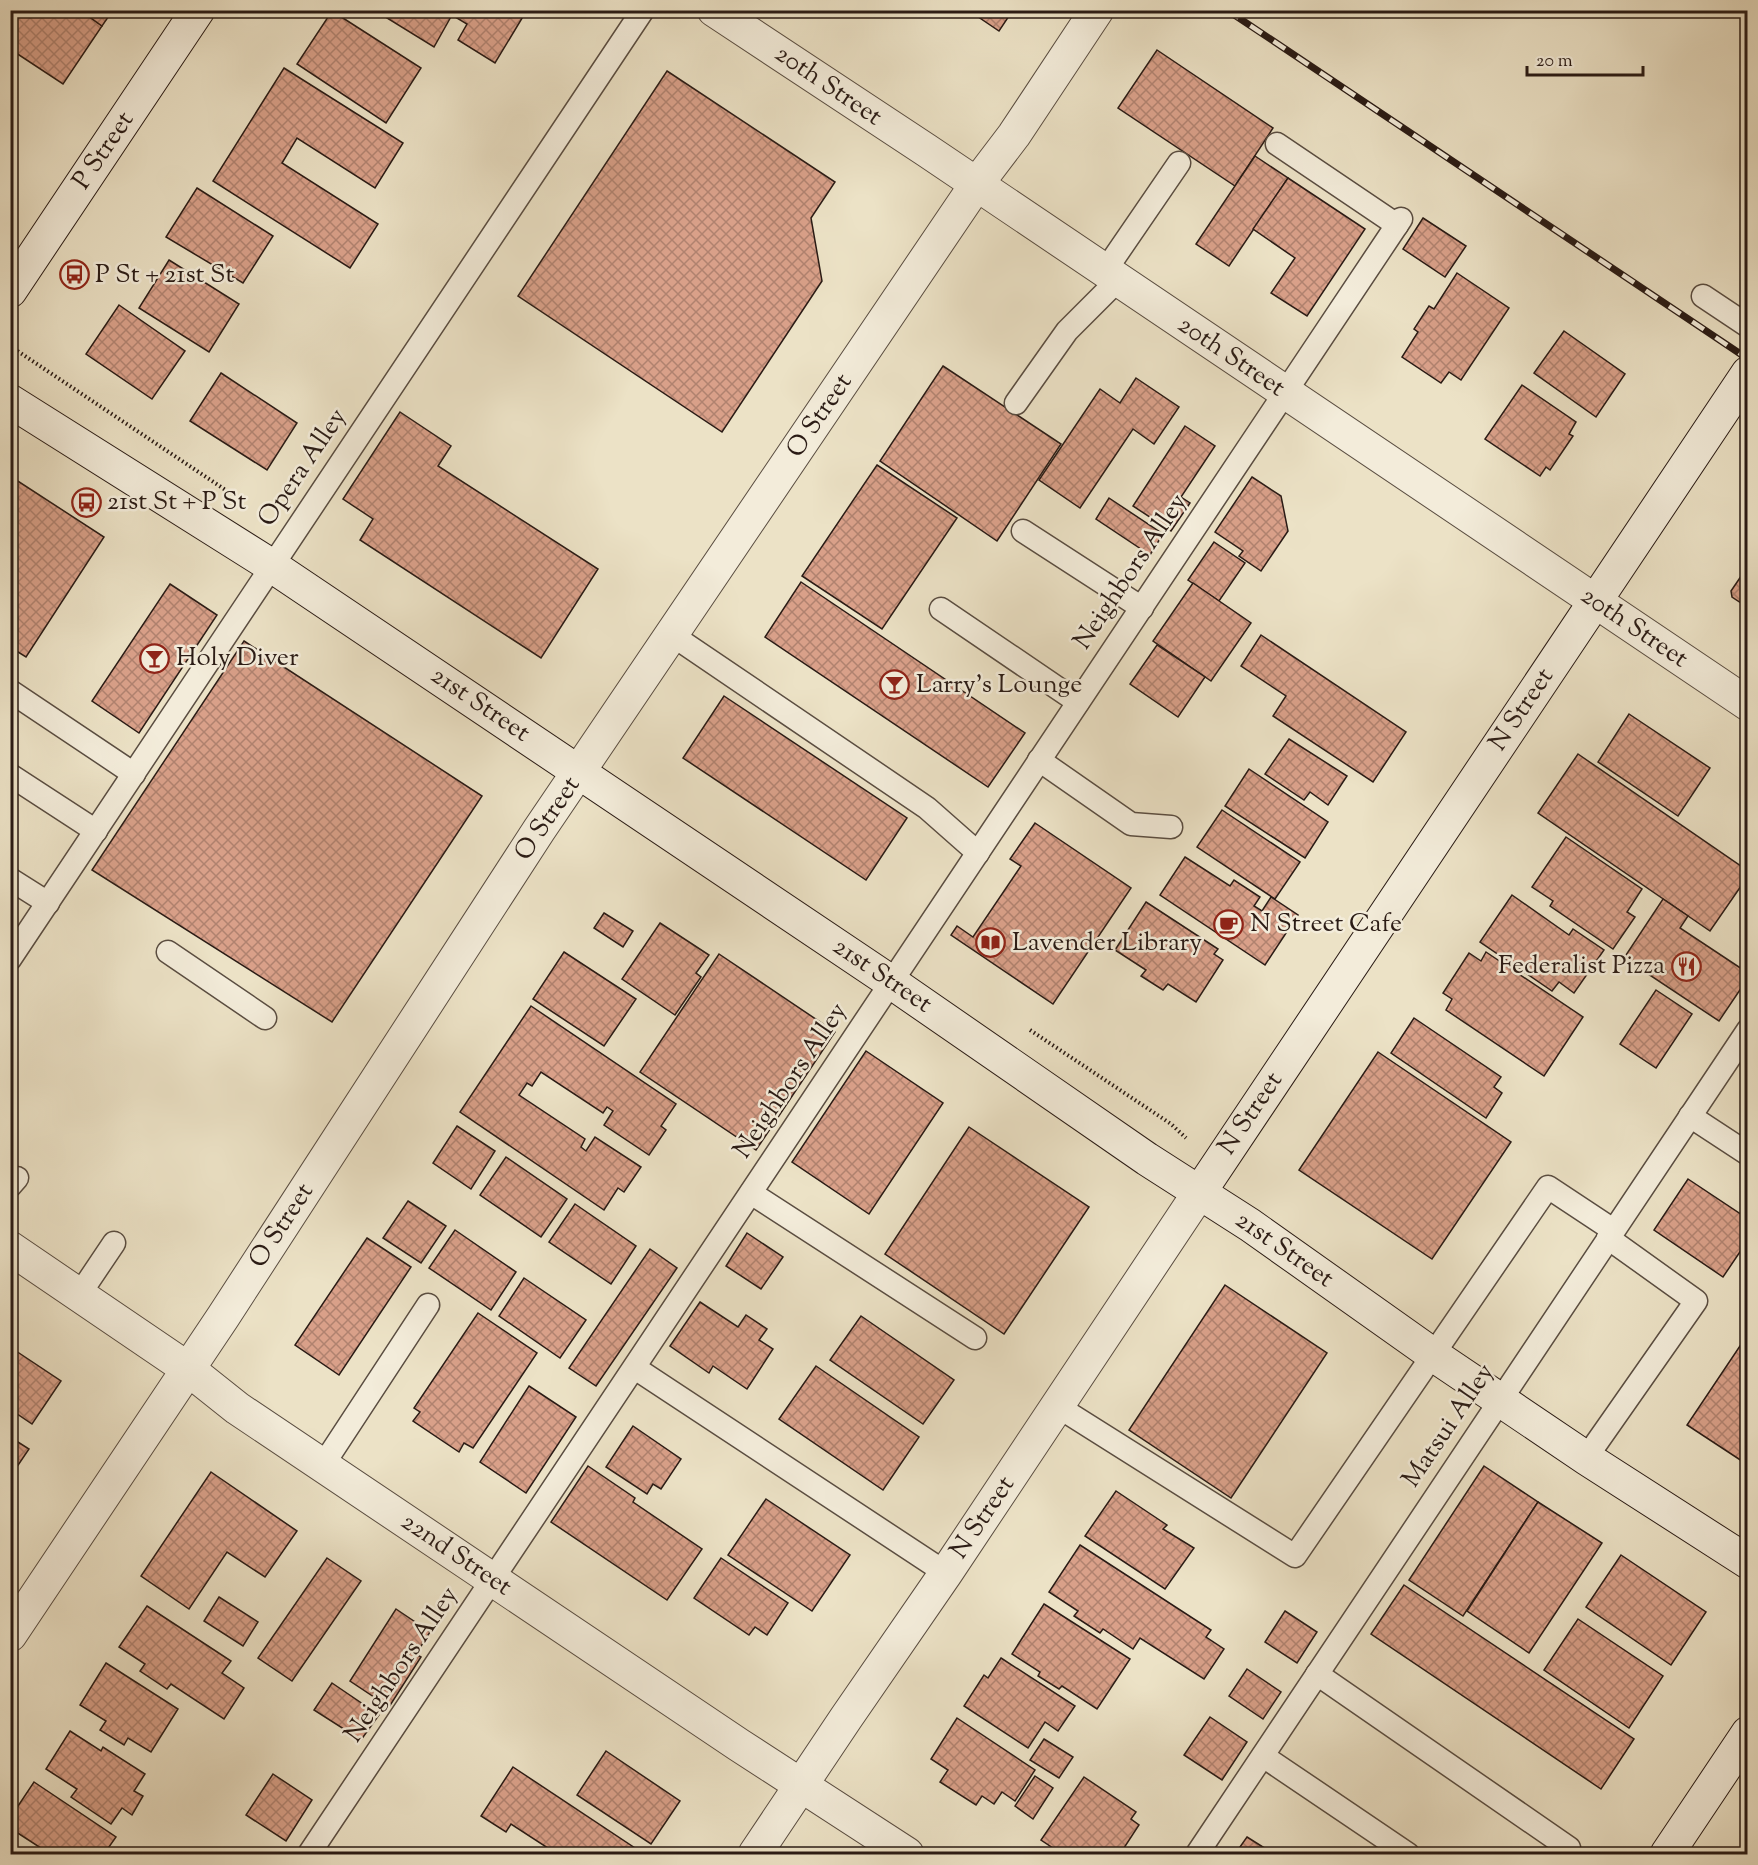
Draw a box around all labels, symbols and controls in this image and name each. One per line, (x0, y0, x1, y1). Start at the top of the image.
street label: 20th Street (767, 36, 889, 136)
scale bar (1527, 39, 1642, 77)
text: 20 m (1536, 49, 1573, 75)
street label: P Street (64, 104, 144, 198)
place label: P St + 21st St (95, 257, 235, 294)
bus stop icon: P St + 21st St (58, 259, 90, 291)
street label: 20th Street (1170, 307, 1292, 407)
street label: O Street (778, 366, 862, 466)
street label: Opera Alley (250, 401, 356, 535)
place label: 21st St + P St (107, 484, 247, 521)
bus stop icon: 21st St + P St (70, 486, 102, 518)
street label: Neighbors Alley (1065, 486, 1197, 658)
street label: 20th Street (1573, 578, 1695, 678)
place label: Holy Diver (176, 640, 299, 677)
bar icon: Holy Diver (139, 642, 171, 674)
street label: 21st Street (423, 658, 537, 752)
street label: N Street (1481, 661, 1564, 759)
place label: Larry’s Lounge (916, 667, 1082, 704)
bar icon: Larry’s Lounge (879, 669, 911, 701)
street label: O Street (506, 769, 590, 869)
place label: N Street Cafe (1250, 906, 1402, 943)
cafe icon: N Street Cafe (1213, 908, 1245, 940)
place label: Lavender Library (1012, 925, 1202, 962)
library icon: Lavender Library (975, 927, 1007, 959)
street label: 21st Street (825, 929, 939, 1023)
place label: Federalist Pizza (1498, 948, 1665, 985)
restaurant icon: Federalist Pizza (1670, 950, 1702, 982)
street label: Neighbors Alley (725, 995, 857, 1167)
street label: N Street (1210, 1065, 1293, 1163)
street label: O Street (241, 1176, 323, 1276)
street label: 21st Street (1227, 1202, 1341, 1298)
street label: Matsui Alley (1394, 1356, 1504, 1495)
street label: N Street (942, 1469, 1025, 1567)
street label: 22nd Street (393, 1504, 519, 1606)
street label: Neighbors Alley (336, 1579, 468, 1751)

